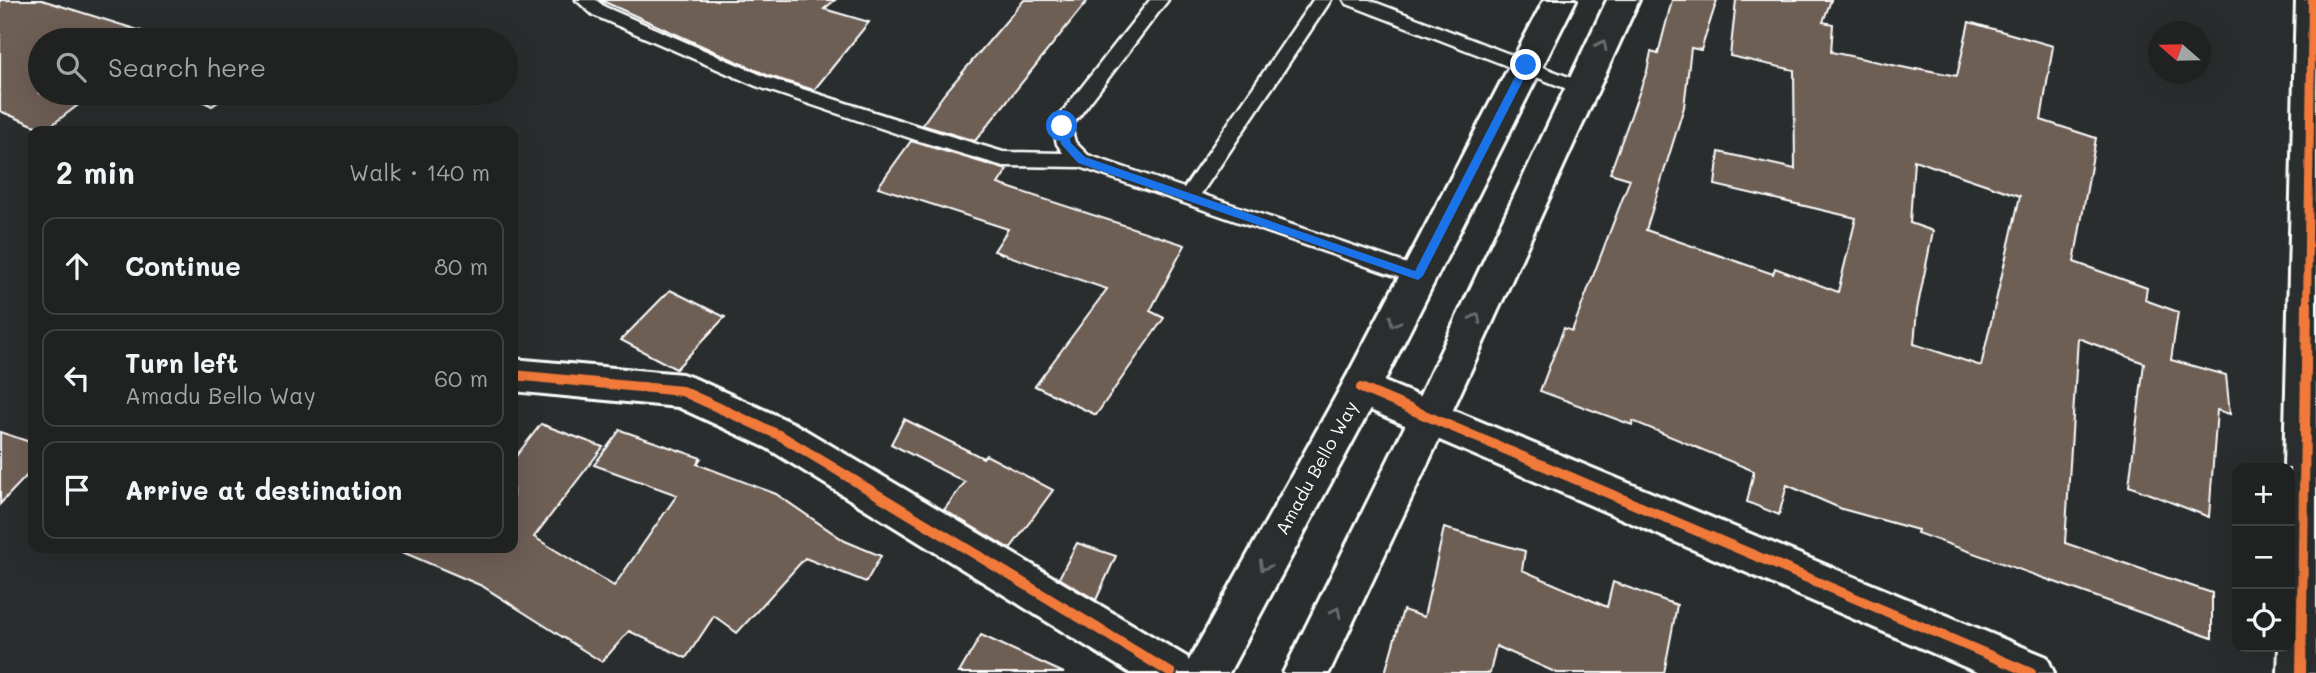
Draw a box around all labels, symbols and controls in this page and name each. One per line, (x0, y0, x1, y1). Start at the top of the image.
north arrow (2148, 21, 2211, 84)
search box (28, 28, 518, 105)
one-way arrow (1594, 40, 1608, 52)
icon: search (52, 48, 90, 86)
route end (1510, 49, 1541, 80)
text: Search here (108, 50, 266, 84)
route start (1046, 110, 1077, 141)
text: 2 min (56, 152, 135, 192)
text: Walk · 140 m (349, 157, 490, 187)
icon: ahead (58, 247, 96, 285)
text: Continue (125, 249, 241, 283)
text: 80 m (434, 251, 488, 281)
one-way arrow (1467, 313, 1481, 325)
one-way arrow (1389, 315, 1403, 327)
text: Turn left (125, 346, 238, 380)
icon: left (58, 359, 96, 397)
text: 60 m (434, 363, 488, 393)
text: Amadu Bello Way (125, 380, 316, 410)
street label: Amadu Bello Way (1269, 396, 1363, 539)
map controls (2232, 463, 2295, 652)
button: + (2232, 463, 2295, 526)
icon: arrive (58, 471, 96, 509)
text: Arrive at destination (125, 473, 402, 507)
button: − (2232, 526, 2295, 589)
one-way arrow (1259, 559, 1272, 571)
button: locate (2232, 589, 2295, 652)
one-way arrow (1327, 607, 1341, 619)

